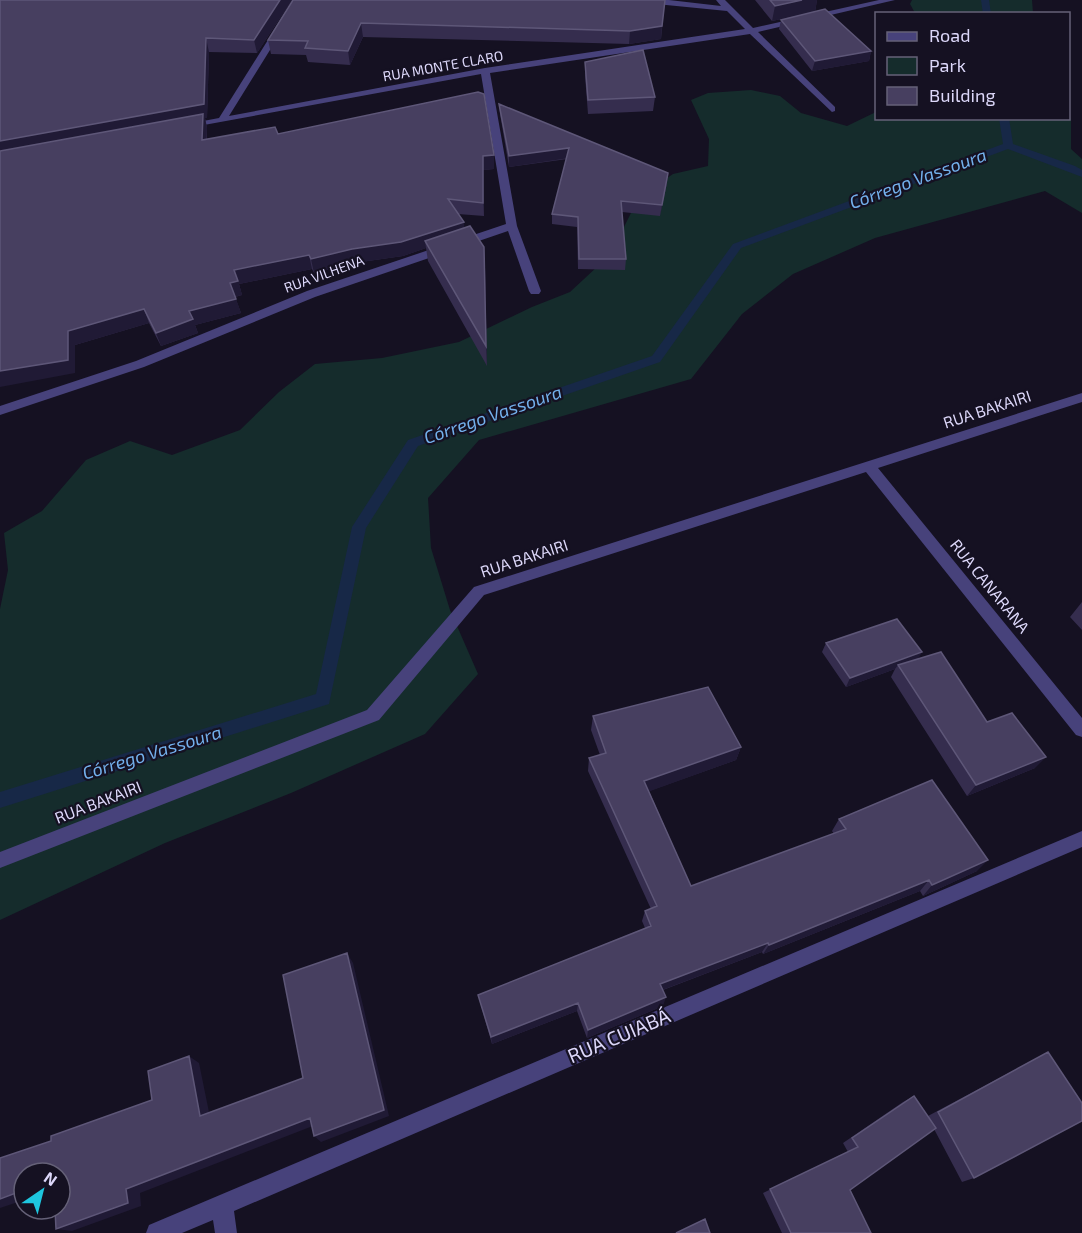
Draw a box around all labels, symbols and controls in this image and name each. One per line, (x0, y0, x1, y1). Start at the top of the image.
legend (875, 12, 1070, 120)
text: Road (929, 24, 970, 46)
street label: RUA MONTE CLARO (381, 47, 504, 84)
text: Park (929, 54, 966, 76)
text: Building (929, 84, 996, 106)
water label: Córrego Vassoura (846, 143, 989, 213)
street label: RUA VILHENA (281, 251, 367, 296)
water label: Córrego Vassoura (421, 380, 565, 448)
street label: RUA BAKAIRI (941, 385, 1033, 432)
street label: RUA BAKAIRI (478, 534, 570, 581)
street label: RUA CANARANA (947, 535, 1034, 636)
water label: Córrego Vassoura (79, 720, 224, 784)
street label: RUA BAKAIRI (52, 776, 144, 827)
street label: RUA CUIABÁ (564, 1002, 674, 1067)
north arrow (12, 1161, 72, 1221)
text: N (41, 1167, 61, 1189)

